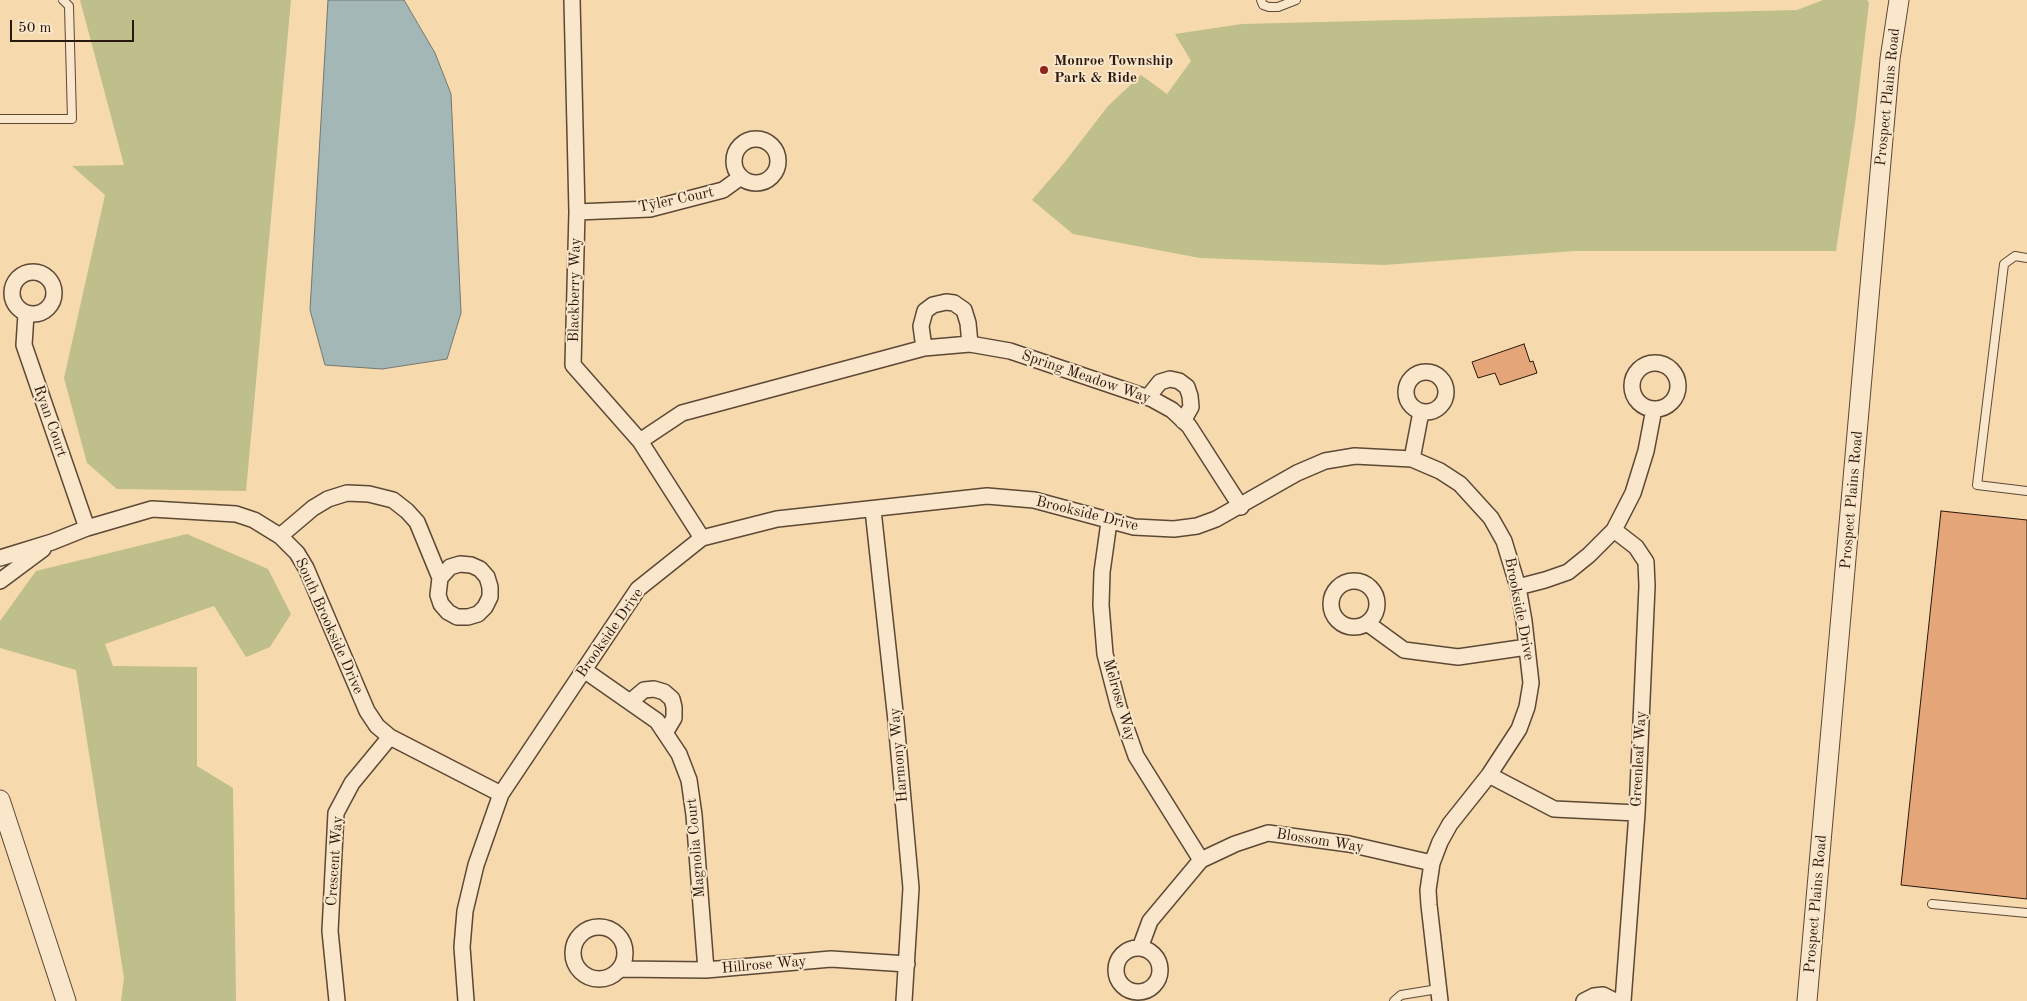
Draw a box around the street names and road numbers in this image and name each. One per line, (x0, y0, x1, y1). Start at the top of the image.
street label: Prospect Plains Road (1872, 27, 1904, 167)
street label: Tyler Court (637, 183, 715, 217)
street label: Blackberry Way (565, 237, 585, 343)
street label: Spring Meadow Way (1019, 346, 1153, 408)
street label: Ryan Court (29, 383, 71, 459)
street label: Prospect Plains Road (1837, 430, 1867, 570)
street label: Brookside Drive (1034, 493, 1140, 535)
street label: South Brookside Drive (291, 555, 367, 697)
street label: Brookside Drive (1500, 556, 1538, 662)
street label: Brookside Drive (573, 585, 647, 681)
street label: Melrose Way (1099, 657, 1139, 743)
street label: Harmony Way (886, 707, 912, 803)
street label: Greenleaf Way (1627, 710, 1651, 808)
street label: Magnolia Court (683, 797, 709, 899)
street label: Crescent Way (323, 815, 347, 907)
street label: Blossom Way (1275, 825, 1365, 857)
street label: Prospect Plains Road (1801, 834, 1831, 974)
street label: Hillrose Way (721, 952, 807, 978)

